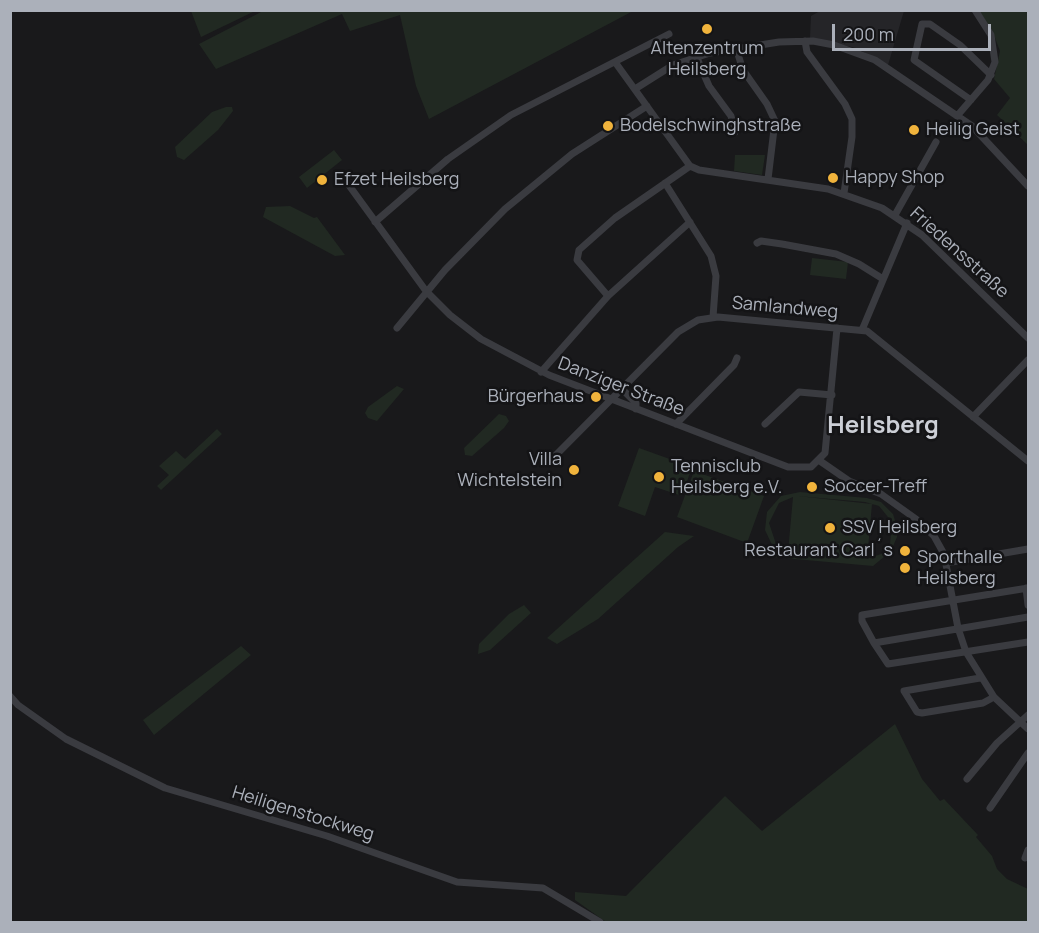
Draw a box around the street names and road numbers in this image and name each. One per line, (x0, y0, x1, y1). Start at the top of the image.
street label: Friedensstraße (905, 203, 1013, 303)
street label: Samlandweg (731, 293, 839, 323)
street label: Danziger Straße (555, 353, 687, 421)
street label: Heiligenstockweg (229, 782, 377, 846)

